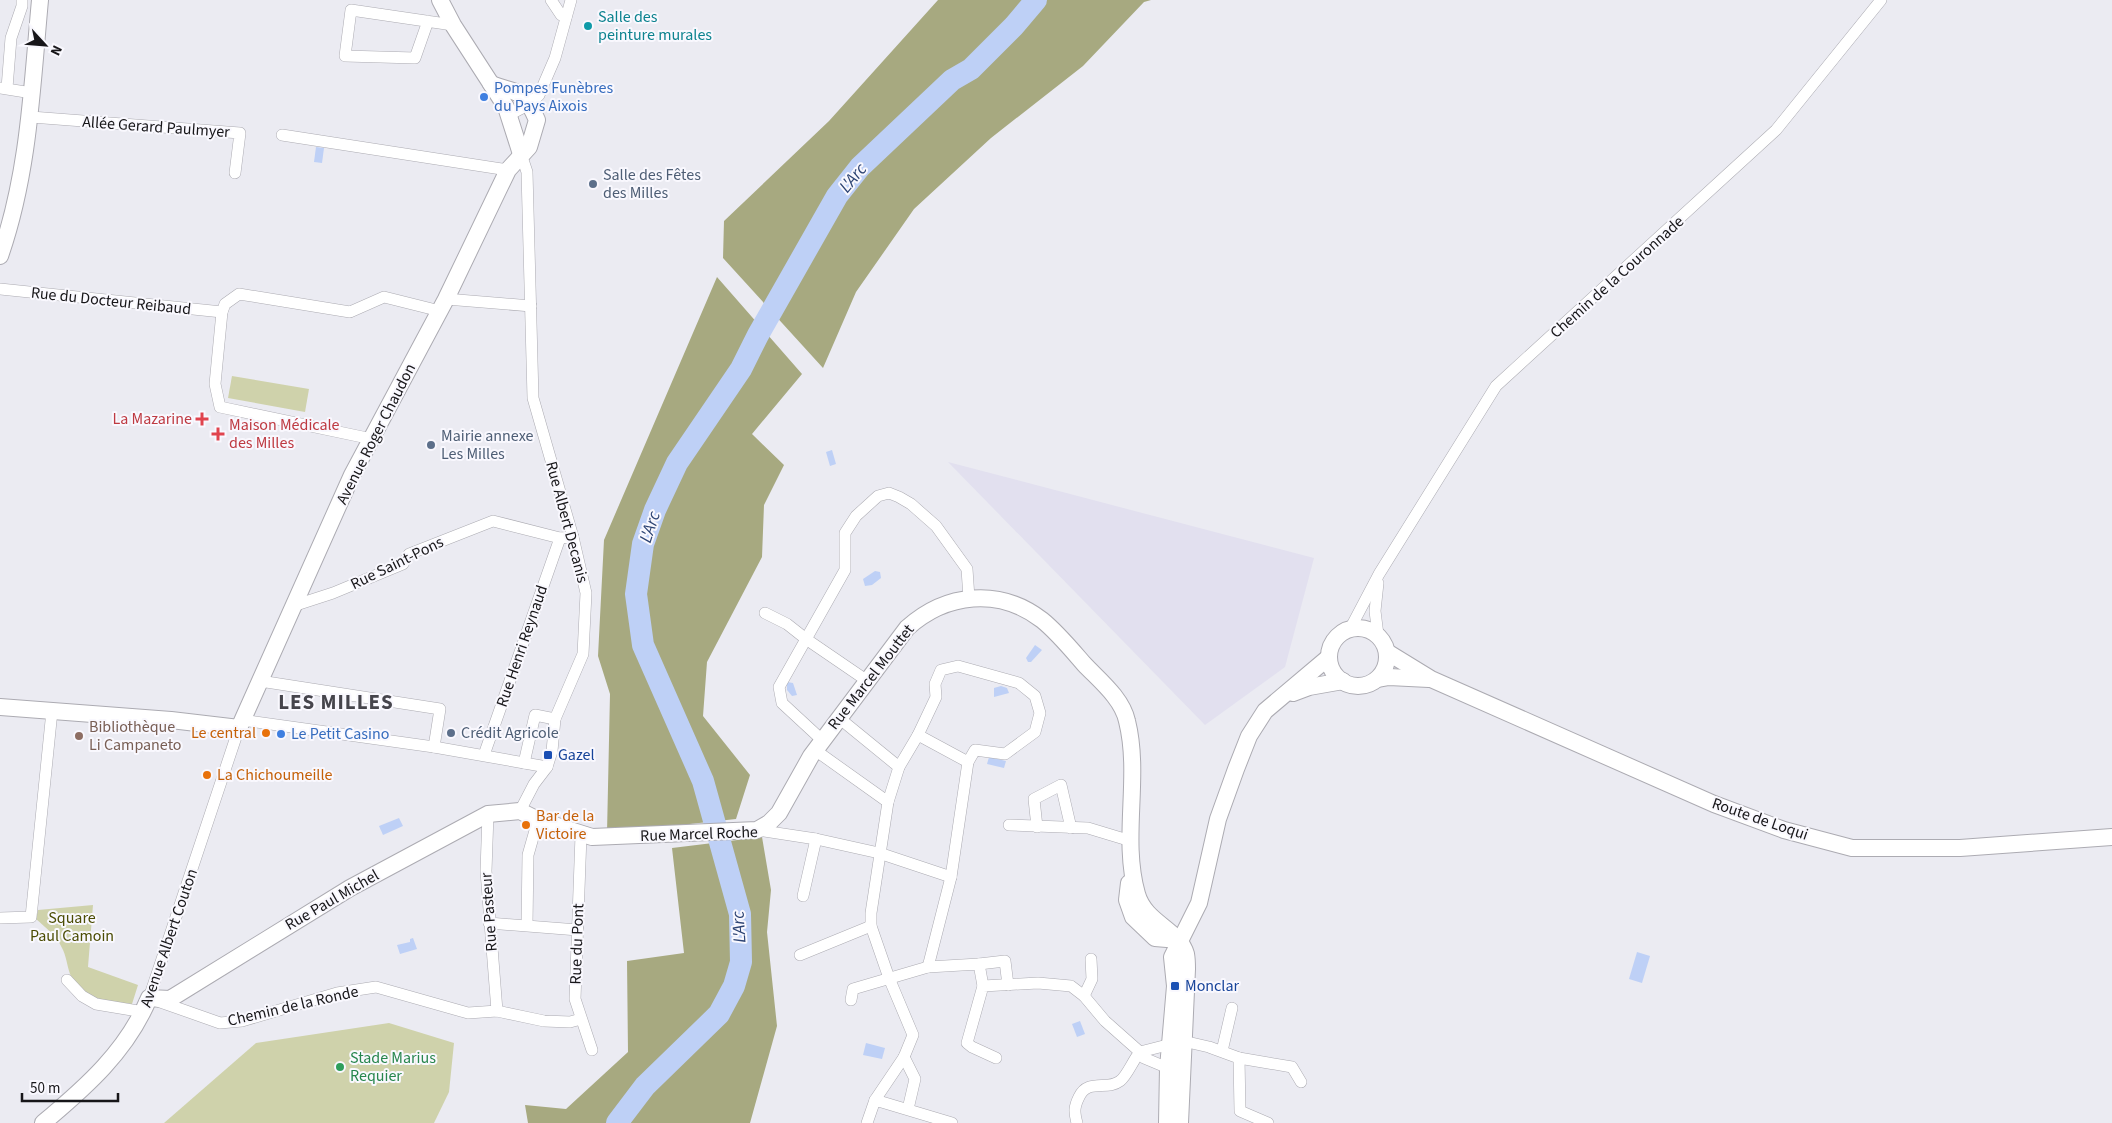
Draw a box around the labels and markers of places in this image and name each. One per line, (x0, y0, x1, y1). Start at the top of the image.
place label: Salle des peinture murales (598, 6, 712, 46)
marker: Salle des peinture murales (582, 20, 594, 32)
place label: Pompes Funèbres du Pays Aixois (494, 77, 614, 117)
marker: Pompes Funèbres du Pays Aixois (478, 91, 490, 103)
place label: Salle des Fêtes des Milles (603, 164, 701, 204)
marker: Salle des Fêtes des Milles (587, 178, 599, 190)
place label: La Mazarine (113, 408, 192, 430)
marker: La Mazarine (196, 413, 208, 425)
place label: Maison Médicale des Milles (229, 414, 340, 454)
place label: Mairie annexe Les Milles (441, 425, 534, 465)
marker: Maison Médicale des Milles (211, 427, 225, 441)
marker: Mairie annexe Les Milles (425, 439, 437, 451)
place label: Bibliothèque Li Campaneto (89, 716, 182, 756)
place label: Le central (191, 722, 256, 744)
place label: Crédit Agricole (461, 722, 559, 744)
place label: Le Petit Casino (291, 723, 389, 745)
marker: Le central (260, 727, 272, 739)
marker: Crédit Agricole (445, 727, 457, 739)
marker: Le Petit Casino (275, 728, 287, 740)
marker: Bibliothèque Li Campaneto (73, 730, 85, 742)
place label: Gazel (558, 744, 595, 766)
marker: Gazel (542, 749, 554, 761)
place label: La Chichoumeille (217, 764, 332, 786)
marker: La Chichoumeille (201, 769, 213, 781)
place label: Bar de la Victoire (536, 805, 594, 845)
marker: Bar de la Victoire (520, 819, 532, 831)
place label: Monclar (1185, 975, 1239, 997)
marker: Monclar (1169, 980, 1181, 992)
place label: Stade Marius Requier (350, 1047, 436, 1087)
marker: Stade Marius Requier (334, 1061, 346, 1073)

